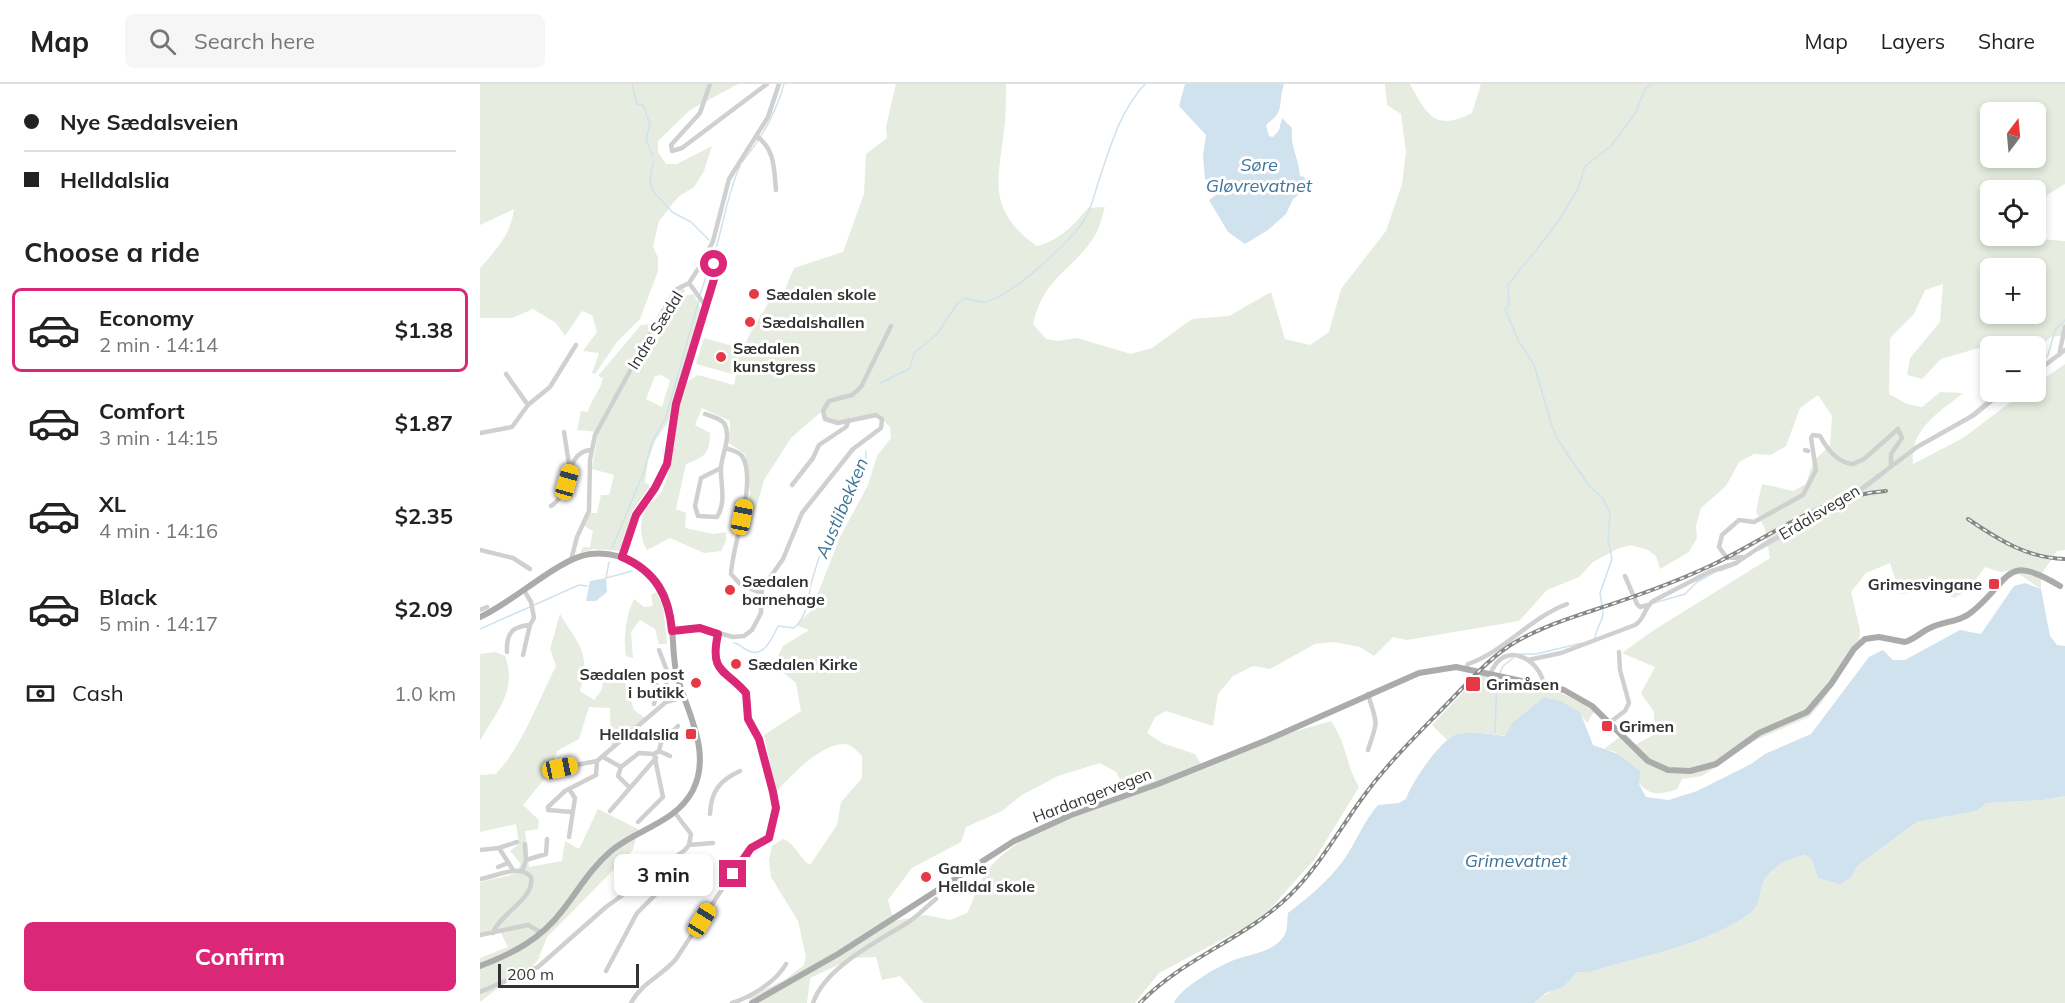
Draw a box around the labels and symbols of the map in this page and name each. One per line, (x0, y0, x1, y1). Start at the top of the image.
north arrow (1980, 102, 2046, 168)
water label: Søre Gløvrevatnet (1206, 153, 1313, 197)
route start (700, 250, 727, 277)
place label: Sædalen skole (766, 284, 876, 304)
street label: Indre Sædal (623, 287, 687, 373)
marker: Sædalen skole (747, 287, 761, 301)
place label: Sædalshallen (762, 312, 865, 332)
marker: Sædalshallen (743, 315, 757, 329)
place label: Sædalen kunstgress (733, 338, 816, 376)
marker: Sædalen kunstgress (714, 350, 728, 364)
water label: Austlibekken (810, 454, 873, 562)
car (553, 462, 581, 502)
street label: Erdalsvegen (1775, 480, 1863, 544)
car (730, 498, 754, 536)
place label: Sædalen barnehage (742, 571, 825, 609)
place label: Grimesvingane (1868, 574, 1982, 594)
marker: Grimesvingane (1987, 577, 2001, 591)
marker: Sædalen barnehage (723, 583, 737, 597)
place label: Sædalen Kirke (748, 654, 858, 674)
marker: Sædalen Kirke (729, 657, 743, 671)
place label: Sædalen post i butikk (580, 664, 685, 702)
place label: Grimåsen (1486, 674, 1559, 694)
marker: Grimåsen (1464, 675, 1482, 693)
marker: Sædalen post i butikk (689, 676, 703, 690)
place label: Grimen (1619, 716, 1674, 736)
marker: Grimen (1600, 719, 1614, 733)
place label: Helldalslia (599, 724, 679, 744)
marker: Helldalslia (684, 727, 698, 741)
car (541, 755, 579, 781)
street label: Hardangervegen (1030, 763, 1154, 827)
water label: Grimevatnet (1465, 849, 1568, 872)
callout: 3 min (613, 853, 712, 895)
place label: Gamle Helldal skole (938, 858, 1035, 896)
route end (719, 860, 746, 887)
marker: Gamle Helldal skole (919, 870, 933, 884)
car (685, 900, 719, 940)
scale bar (498, 961, 639, 988)

